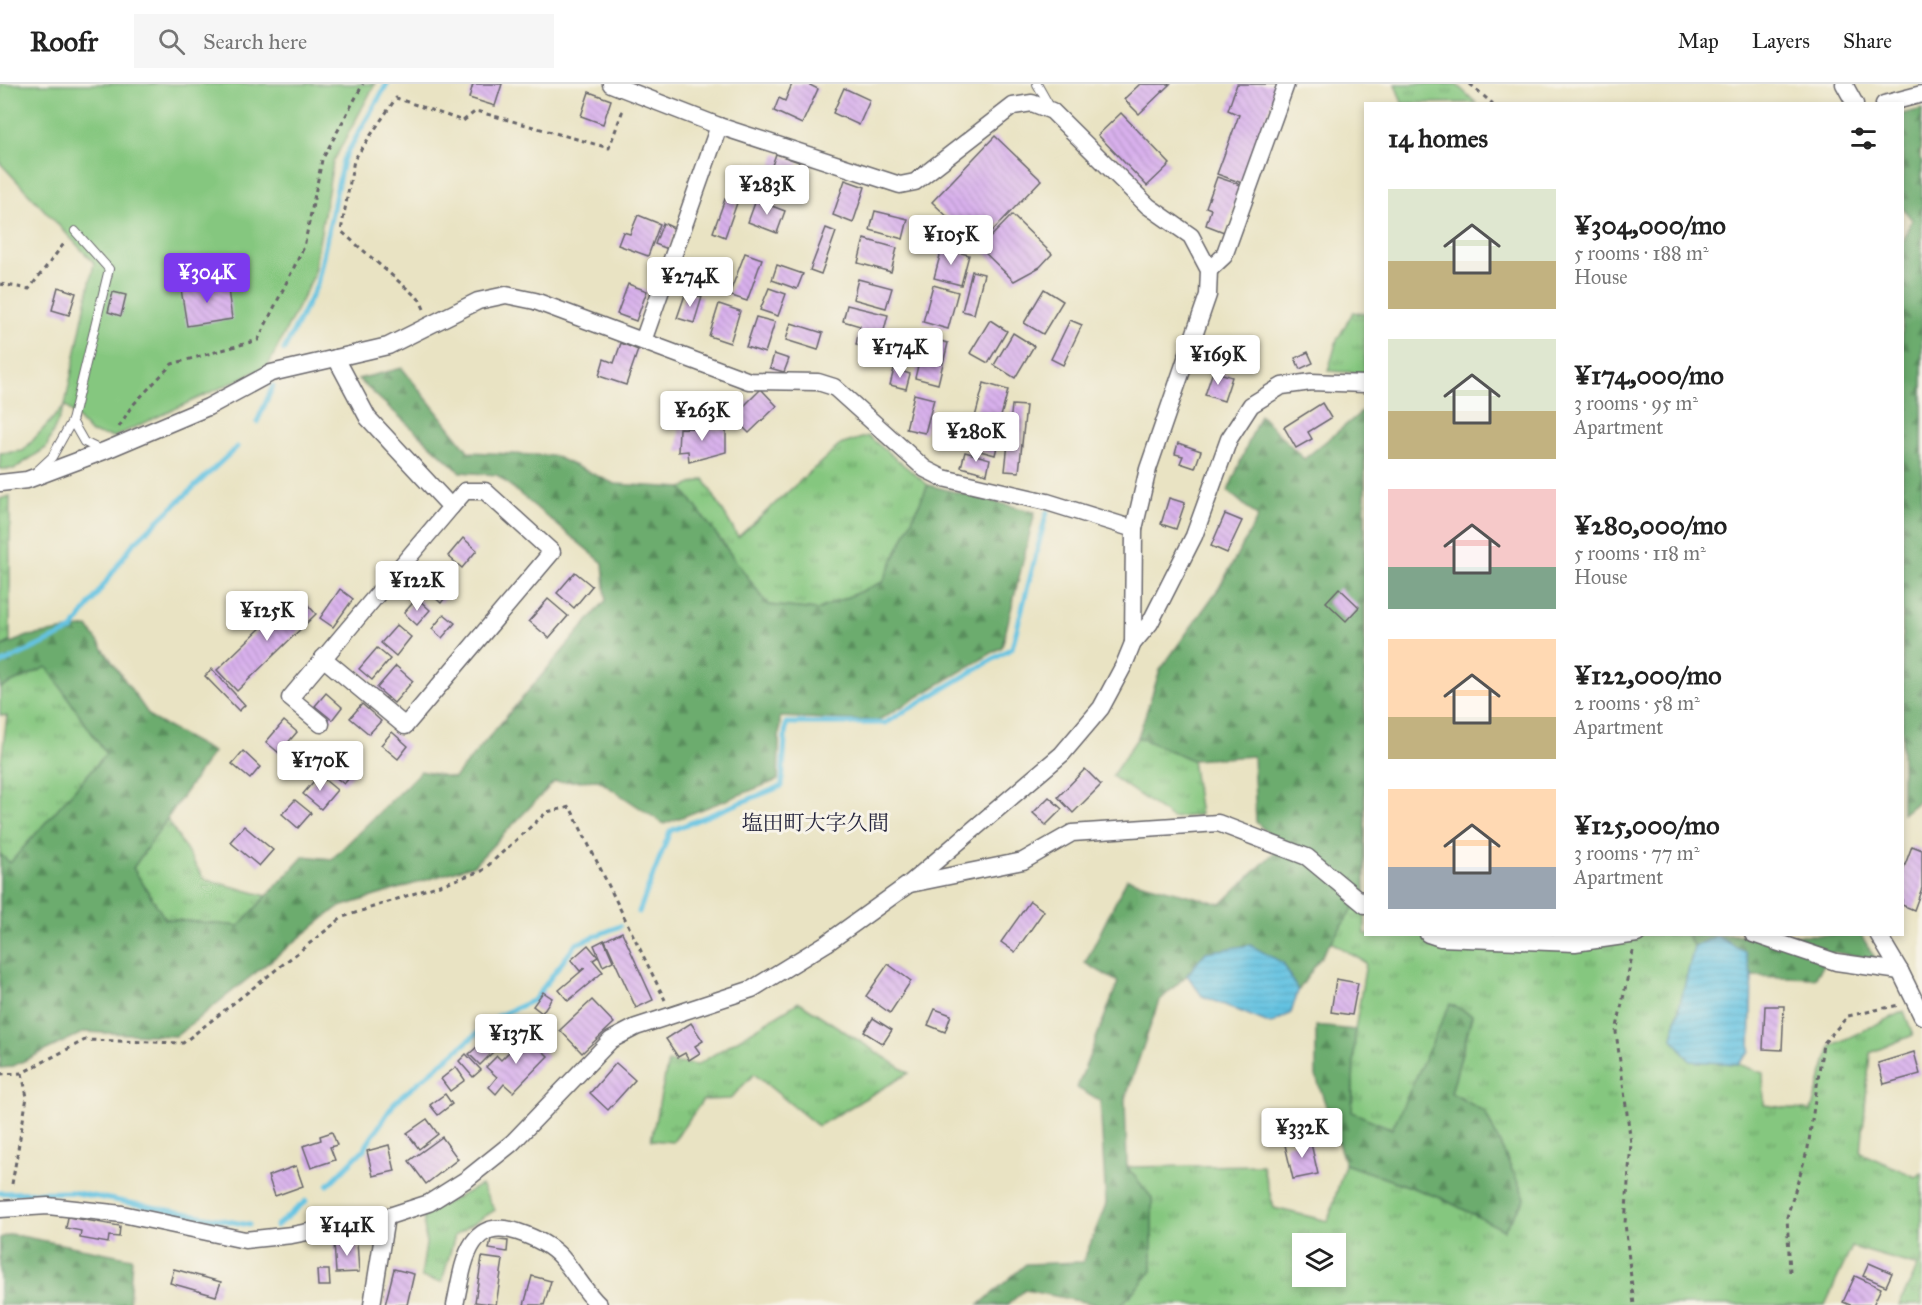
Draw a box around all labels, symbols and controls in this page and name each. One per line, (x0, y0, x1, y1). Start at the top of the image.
search box (134, 14, 554, 68)
text: Roofr (30, 24, 98, 59)
icon: search (155, 25, 188, 58)
text: Search here (203, 28, 307, 55)
text: Map (1678, 28, 1719, 54)
text: Layers (1752, 28, 1810, 54)
text: Share (1843, 28, 1892, 54)
text: 14 homes (1388, 122, 1488, 154)
icon: filters (1847, 122, 1880, 155)
pin: ¥283K (725, 165, 809, 216)
text: ¥283K (739, 172, 795, 196)
text: ¥304,000/mo (1574, 209, 1726, 241)
icon: home (1436, 213, 1508, 285)
pin: ¥105K (909, 215, 993, 266)
text: ¥105K (923, 222, 979, 246)
text: 5 rooms · 188 m² (1574, 241, 1709, 265)
pin: ¥304K (165, 253, 249, 304)
pin: ¥274K (648, 257, 732, 308)
text: ¥304K (178, 260, 236, 284)
text: ¥274K (661, 264, 719, 288)
text: House (1574, 265, 1628, 289)
pin: ¥174K (858, 328, 942, 379)
text: ¥174K (872, 335, 928, 359)
pin: ¥169K (1176, 335, 1260, 386)
text: ¥169K (1190, 342, 1246, 366)
text: ¥174,000/mo (1574, 359, 1724, 391)
icon: home (1436, 363, 1508, 435)
pin: ¥263K (660, 391, 744, 442)
text: 3 rooms · 95 m² (1574, 391, 1698, 415)
text: ¥263K (674, 398, 730, 422)
pin: ¥280K (934, 412, 1018, 463)
text: Apartment (1574, 415, 1663, 439)
text: ¥280K (946, 419, 1006, 443)
text: ¥280,000/mo (1574, 509, 1727, 541)
icon: home (1436, 513, 1508, 585)
text: 5 rooms · 118 m² (1574, 541, 1706, 565)
pin: ¥122K (375, 561, 459, 612)
text: House (1574, 565, 1628, 589)
text: ¥122K (390, 568, 444, 592)
pin: ¥125K (225, 591, 309, 642)
text: ¥125K (240, 598, 294, 622)
text: ¥122,000/mo (1574, 659, 1722, 691)
icon: home (1436, 663, 1508, 735)
text: 2 rooms · 58 m² (1574, 691, 1700, 715)
text: Apartment (1574, 715, 1663, 739)
pin: ¥170K (278, 741, 362, 792)
text: ¥170K (291, 748, 349, 772)
text: ¥125,000/mo (1574, 809, 1720, 841)
district label: 塩田町大字久間 (742, 810, 889, 836)
icon: home (1436, 813, 1508, 885)
text: 3 rooms · 77 m² (1574, 841, 1699, 865)
text: Apartment (1574, 865, 1663, 889)
pin: ¥137K (474, 1014, 558, 1065)
text: ¥137K (489, 1021, 543, 1045)
pin: ¥332K (1260, 1108, 1344, 1159)
text: ¥332K (1275, 1115, 1329, 1139)
pin: ¥141K (305, 1206, 389, 1257)
text: ¥141K (320, 1213, 374, 1237)
map controls (1292, 1233, 1346, 1287)
button: layers (1292, 1233, 1346, 1287)

